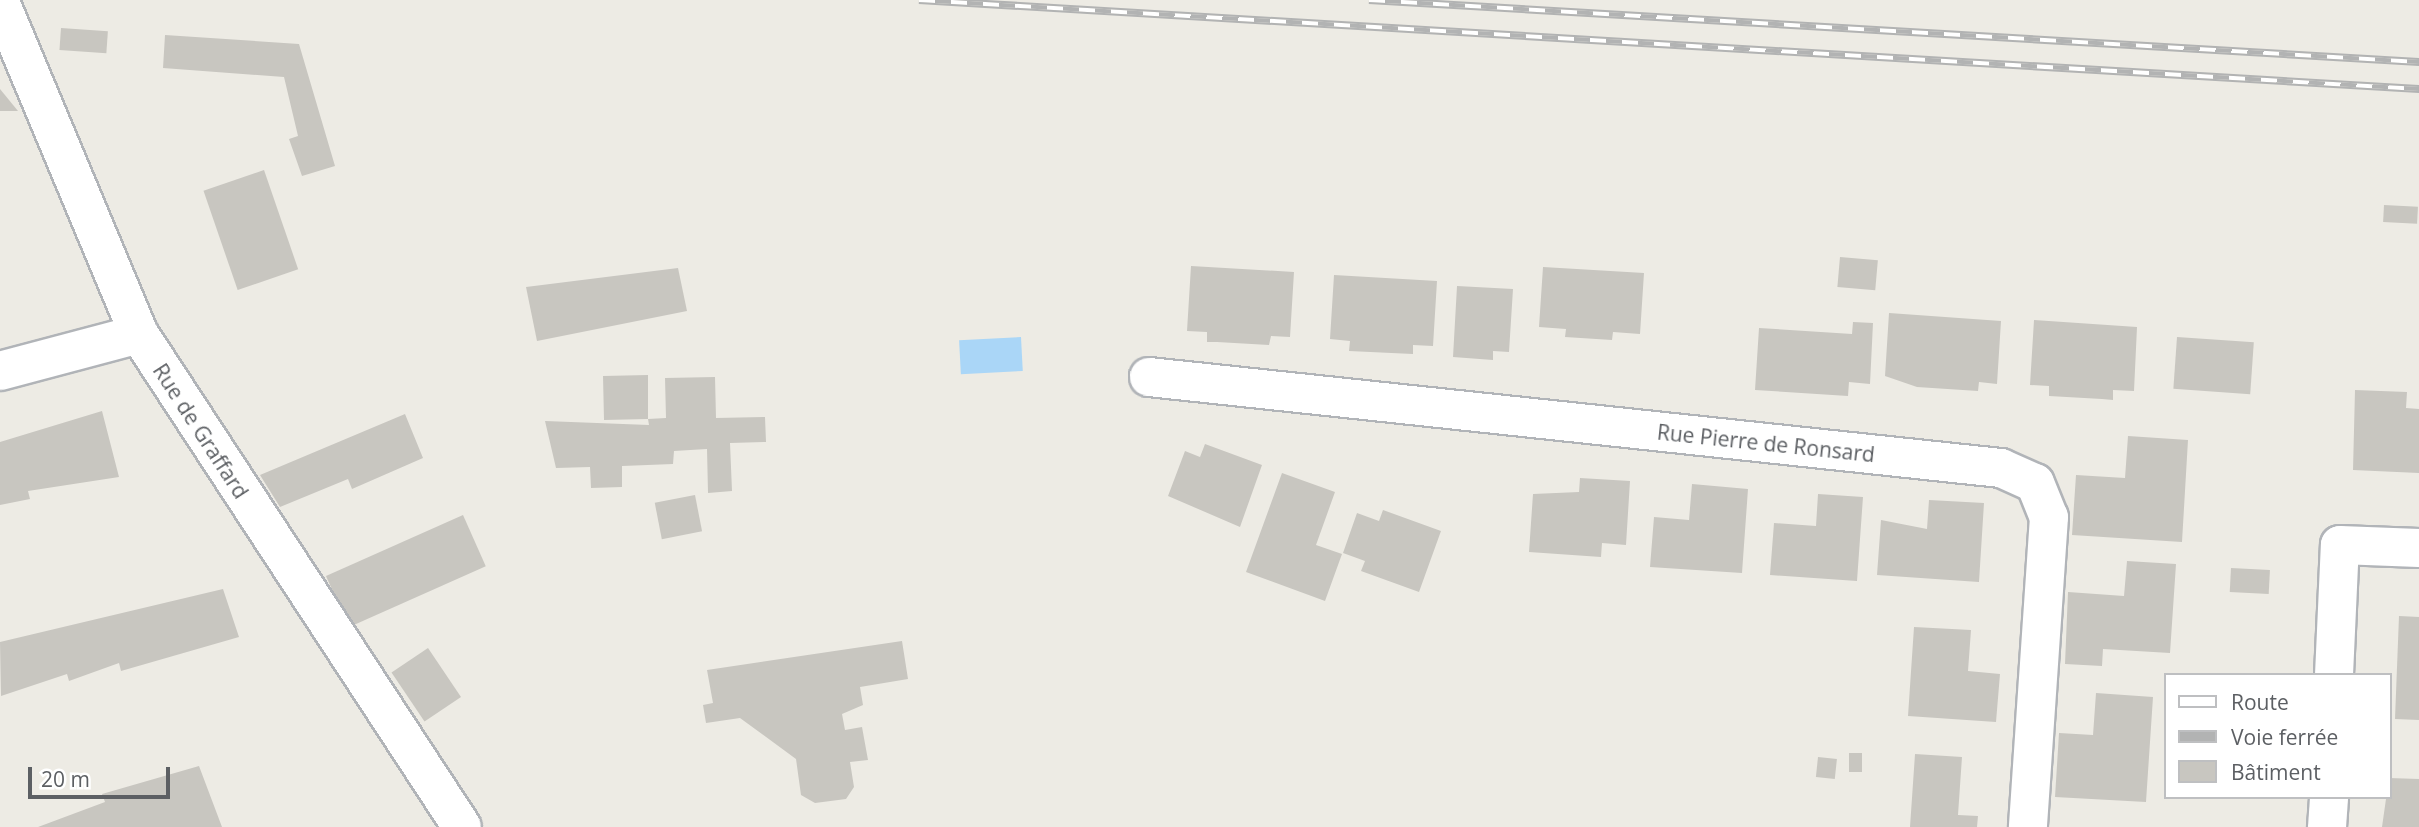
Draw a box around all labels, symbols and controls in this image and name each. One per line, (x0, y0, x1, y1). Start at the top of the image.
street label: Rue de Graffard (148, 359, 254, 503)
street label: Rue Pierre de Ronsard (1656, 419, 1876, 467)
legend (2164, 673, 2391, 799)
text: Route (2231, 688, 2289, 716)
text: Voie ferrée (2231, 723, 2338, 751)
scale bar (32, 754, 173, 798)
text: Bâtiment (2231, 758, 2321, 786)
text: 20 m (41, 765, 90, 793)

